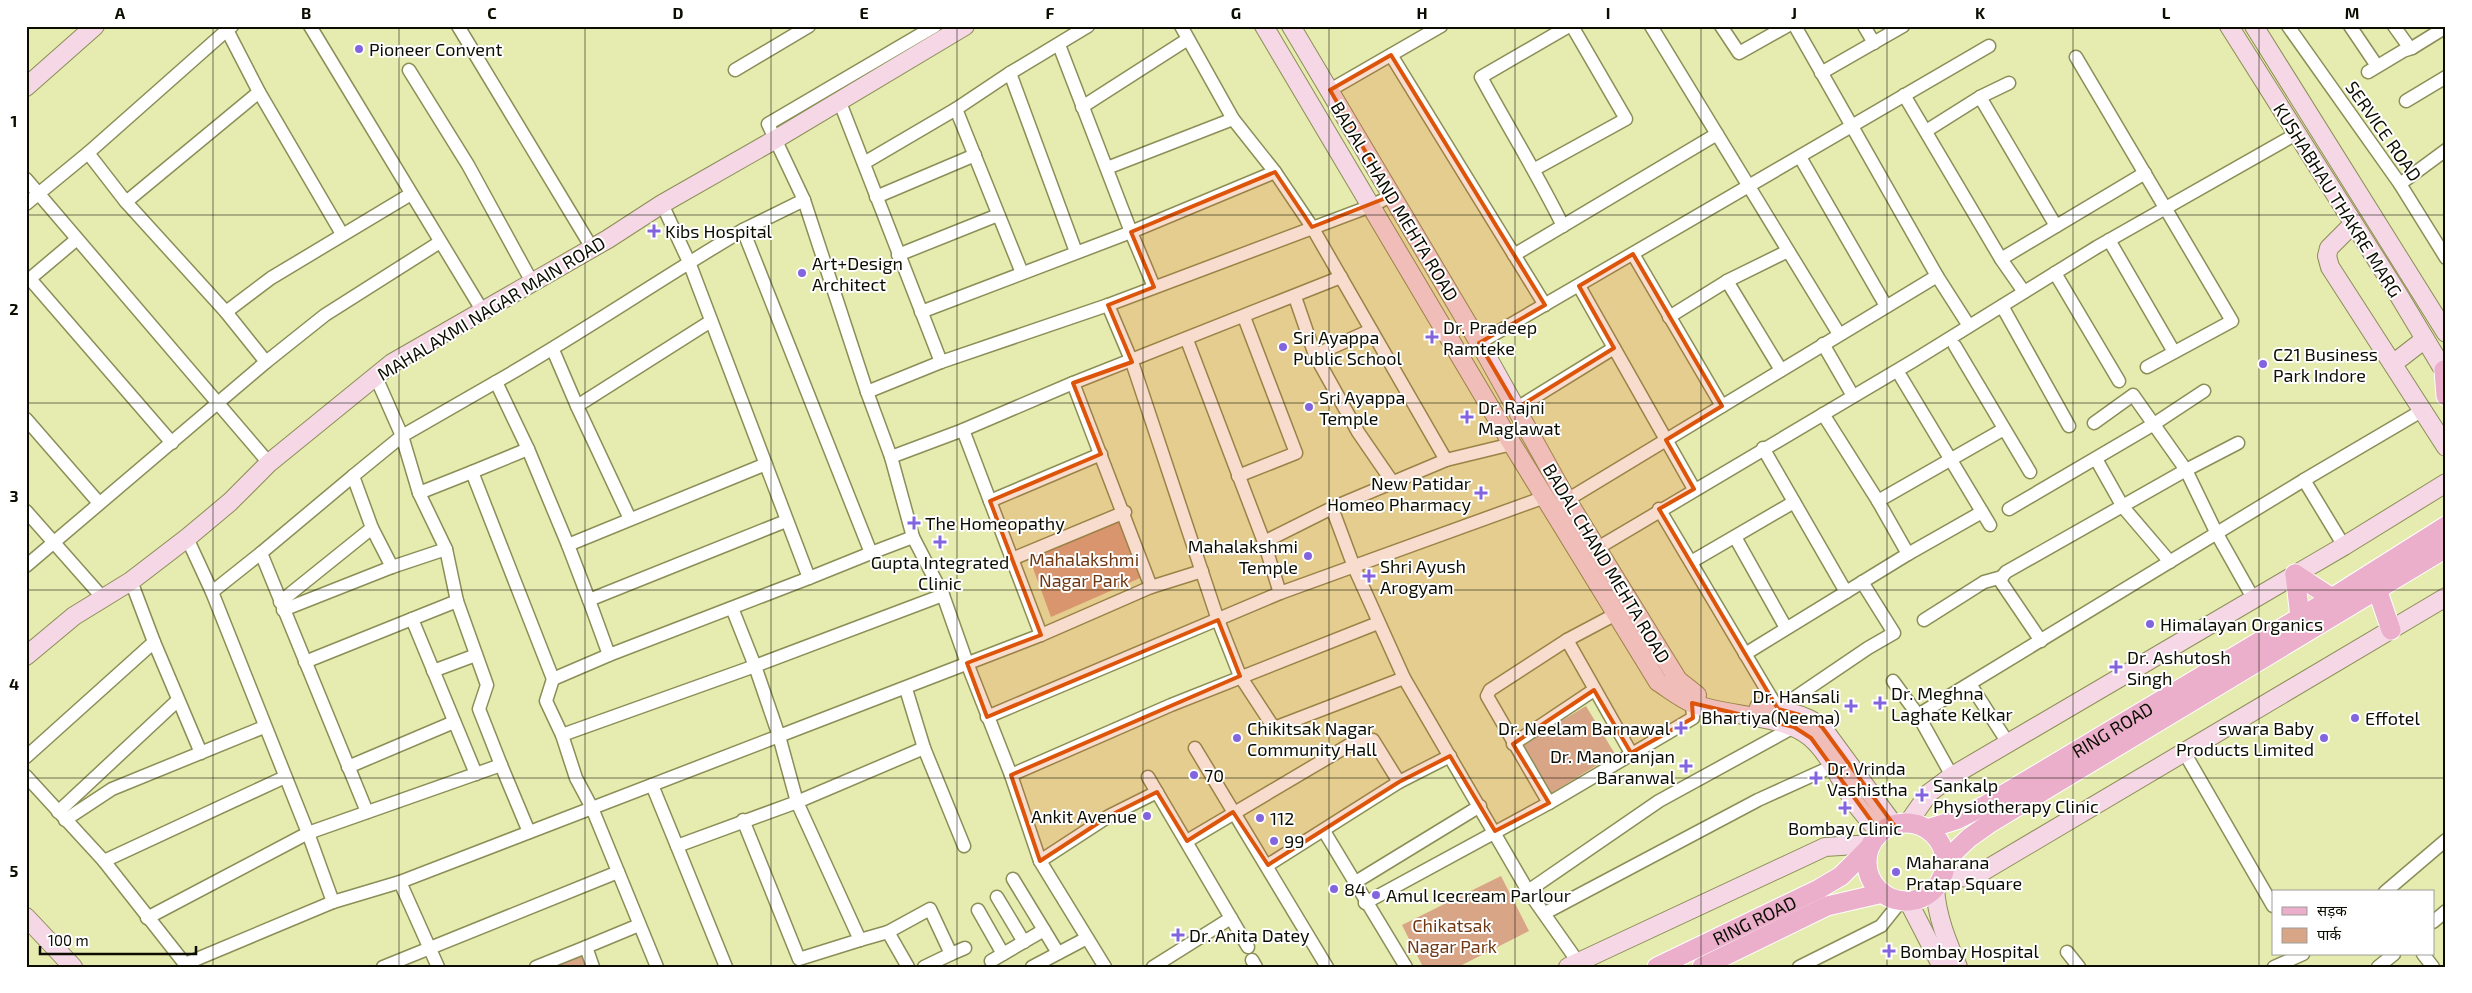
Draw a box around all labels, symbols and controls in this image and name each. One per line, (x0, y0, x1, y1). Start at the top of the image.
text: A (115, 3, 126, 22)
text: B (301, 3, 311, 22)
text: C (487, 3, 497, 22)
text: D (673, 3, 684, 22)
text: E (859, 3, 869, 22)
text: F (1046, 3, 1055, 22)
text: G (1231, 3, 1241, 22)
text: H (1416, 3, 1428, 22)
text: I (1606, 3, 1610, 22)
text: J (1791, 3, 1797, 22)
text: K (1975, 3, 1986, 22)
text: L (2162, 3, 2171, 22)
text: M (2345, 3, 2359, 22)
place label: Pioneer Convent (369, 38, 502, 60)
marker: Pioneer Convent (353, 43, 365, 55)
street label: SERVICE ROAD (2341, 77, 2427, 185)
street label: BADAL CHAND MEHTA ROAD (1327, 97, 1463, 305)
street label: KUSHABHAU THAKRE MARG (2269, 99, 2407, 301)
text: 1 (11, 111, 17, 130)
place label: Kibs Hospital (665, 220, 773, 242)
marker: Kibs Hospital (647, 224, 661, 238)
street label: MAHALAXMI NAGAR MAIN ROAD (373, 231, 609, 385)
place label: Art+Design Architect (812, 252, 903, 295)
marker: Art+Design Architect (796, 267, 808, 279)
text: 2 (9, 299, 19, 318)
place label: Dr. Pradeep Ramteke (1443, 316, 1537, 359)
place label: Sri Ayappa Public School (1293, 326, 1403, 369)
marker: Dr. Pradeep Ramteke (1425, 330, 1439, 344)
marker: Sri Ayappa Public School (1277, 341, 1289, 353)
place label: C21 Business Park Indore (2273, 343, 2378, 386)
marker: C21 Business Park Indore (2257, 358, 2269, 370)
place label: Sri Ayappa Temple (1319, 386, 1405, 429)
place label: Dr. Rajni Maglawat (1478, 396, 1561, 439)
marker: Sri Ayappa Temple (1303, 401, 1315, 413)
marker: Dr. Rajni Maglawat (1460, 410, 1474, 424)
street label: BADAL CHAND MEHTA ROAD (1539, 459, 1675, 667)
place label: New Patidar Homeo Pharmacy (1327, 472, 1471, 515)
text: 3 (9, 486, 19, 505)
marker: New Patidar Homeo Pharmacy (1475, 487, 1487, 499)
place label: The Homeopathy (925, 512, 1065, 534)
marker: The Homeopathy (907, 516, 921, 530)
marker: Gupta Integrated Clinic (933, 535, 947, 549)
place label: Mahalakshmi Temple (1188, 535, 1298, 578)
park label: Mahalakshmi Nagar Park (1029, 548, 1139, 591)
marker: Mahalakshmi Temple (1302, 550, 1314, 562)
place label: Gupta Integrated Clinic (871, 551, 1009, 594)
place label: Shri Ayush Arogyam (1380, 555, 1466, 598)
marker: Shri Ayush Arogyam (1362, 569, 1376, 583)
place label: Himalayan Organics (2160, 613, 2323, 635)
marker: Himalayan Organics (2144, 618, 2156, 630)
place label: Dr. Ashutosh Singh (2127, 646, 2231, 689)
marker: Dr. Ashutosh Singh (2109, 660, 2123, 674)
text: 4 (9, 674, 19, 693)
place label: Dr. Meghna Laghate Kelkar (1891, 682, 2013, 725)
place label: Dr. Hansali Bhartiya(Neema) (1701, 685, 1840, 728)
marker: Dr. Meghna Laghate Kelkar (1873, 696, 1887, 710)
street label: RING ROAD (2068, 697, 2157, 762)
marker: Dr. Hansali Bhartiya(Neema) (1844, 699, 1858, 713)
place label: Effotel (2365, 707, 2420, 729)
marker: Effotel (2349, 712, 2361, 724)
place label: Chikitsak Nagar Community Hall (1247, 717, 1377, 760)
place label: Dr. Neelam Barnawal (1498, 717, 1671, 739)
place label: swara Baby Products Limited (2176, 717, 2314, 760)
marker: Dr. Neelam Barnawal (1674, 721, 1688, 735)
marker: Chikitsak Nagar Community Hall (1231, 732, 1243, 744)
marker: swara Baby Products Limited (2318, 732, 2330, 744)
place label: Dr. Manoranjan Baranwal (1550, 745, 1676, 788)
place label: Dr. Vrinda Vashistha (1827, 757, 1908, 800)
marker: Dr. Manoranjan Baranwal (1679, 759, 1693, 773)
place label: 70 (1204, 764, 1224, 786)
marker: 70 (1188, 769, 1200, 781)
marker: Dr. Vrinda Vashistha (1809, 771, 1823, 785)
place label: Sankalp Physiotherapy Clinic (1933, 774, 2099, 817)
marker: Sankalp Physiotherapy Clinic (1915, 788, 1929, 802)
marker: Bombay Clinic (1838, 801, 1852, 815)
place label: Ankit Avenue (1031, 805, 1137, 827)
place label: 112 (1270, 807, 1294, 829)
marker: Ankit Avenue (1141, 810, 1153, 822)
marker: 112 (1254, 812, 1266, 824)
place label: Bombay Clinic (1788, 817, 1902, 839)
place label: 99 (1284, 830, 1305, 852)
marker: 99 (1268, 835, 1280, 847)
place label: Maharana Pratap Square (1906, 851, 2022, 894)
text: 5 (10, 861, 19, 880)
marker: Maharana Pratap Square (1890, 866, 1902, 878)
place label: 84 (1344, 878, 1366, 900)
marker: 84 (1328, 883, 1340, 895)
place label: Amul Icecream Parlour (1386, 884, 1571, 906)
marker: Amul Icecream Parlour (1370, 889, 1382, 901)
legend (2272, 890, 2434, 956)
street label: RING ROAD (1709, 891, 1800, 950)
text: सड़क (2317, 901, 2347, 919)
park label: Chikatsak Nagar Park (1407, 914, 1497, 957)
scale bar (40, 923, 196, 955)
place label: Dr. Anita Datey (1189, 924, 1310, 946)
text: पार्क (2317, 925, 2341, 943)
marker: Dr. Anita Datey (1171, 928, 1185, 942)
text: 100 m (48, 931, 89, 949)
place label: Bombay Hospital (1900, 940, 2039, 962)
marker: Bombay Hospital (1882, 944, 1896, 958)

